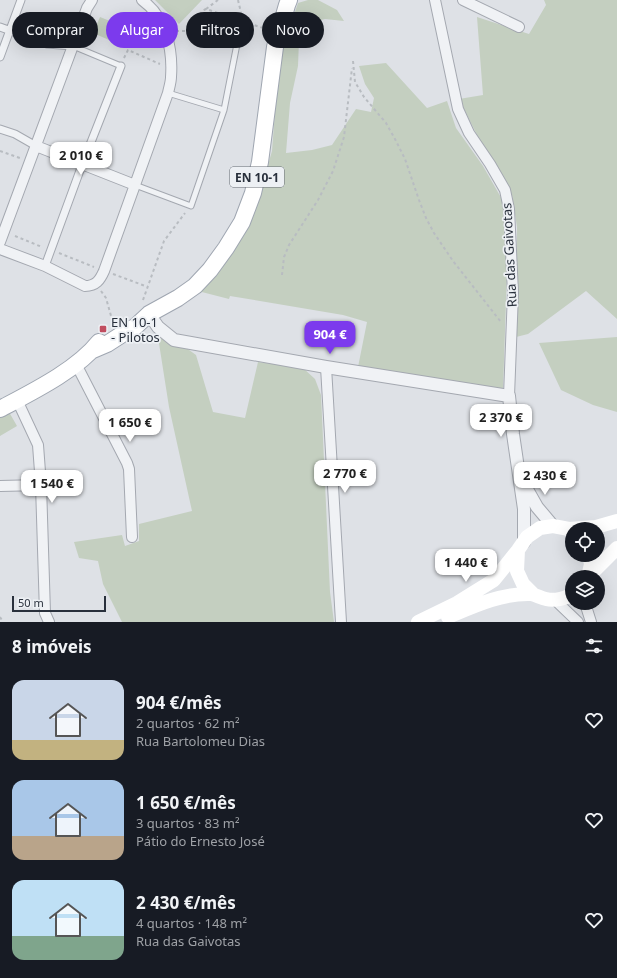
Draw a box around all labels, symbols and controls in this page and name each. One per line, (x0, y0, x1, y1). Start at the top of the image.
chip: Comprar (12, 12, 98, 48)
chip: Alugar (106, 12, 178, 48)
chip: Filtros (186, 12, 254, 48)
chip: Novo (262, 12, 324, 48)
pin: 2 010 € (44, 142, 118, 176)
text: 2 010 € (59, 146, 103, 164)
road number: EN 10-1 (230, 167, 284, 187)
street label: Rua das Gaivotas (497, 202, 521, 308)
place label: EN 10-1 - Pilotos (111, 313, 160, 346)
pin: 904 € (302, 321, 358, 355)
marker: EN 10-1 - Pilotos (98, 324, 108, 334)
text: 904 € (313, 325, 347, 343)
pin: 2 370 € (464, 404, 538, 438)
text: 2 370 € (479, 408, 523, 426)
pin: 1 650 € (93, 409, 167, 443)
text: 1 650 € (108, 413, 152, 431)
pin: 2 770 € (308, 460, 382, 494)
pin: 2 430 € (508, 462, 582, 496)
text: 2 770 € (323, 464, 367, 482)
text: 2 430 € (523, 466, 567, 484)
pin: 1 540 € (15, 470, 89, 504)
text: 1 540 € (30, 474, 74, 492)
map controls (565, 522, 605, 610)
button: locate (565, 522, 605, 562)
pin: 1 440 € (429, 549, 503, 583)
text: 1 440 € (444, 553, 488, 571)
button: layers (565, 570, 605, 610)
scale bar (12, 594, 106, 613)
text: 50 m (18, 595, 44, 610)
text: 8 imóveis (12, 635, 92, 658)
icon: filters (583, 635, 605, 657)
text: 904 €/mês (136, 691, 222, 714)
icon: home (44, 696, 92, 744)
icon: heart (583, 709, 605, 731)
text: 2 quartos · 62 m² (136, 714, 240, 732)
text: Rua Bartolomeu Dias (136, 732, 265, 750)
text: 1 650 €/mês (136, 791, 236, 814)
icon: home (44, 796, 92, 844)
icon: heart (583, 809, 605, 831)
text: 3 quartos · 83 m² (136, 814, 240, 832)
text: Pátio do Ernesto José (136, 832, 265, 850)
text: 2 430 €/mês (136, 891, 236, 914)
icon: home (44, 896, 92, 944)
icon: heart (583, 909, 605, 931)
text: 4 quartos · 148 m² (136, 914, 247, 932)
text: Rua das Gaivotas (136, 932, 240, 950)

